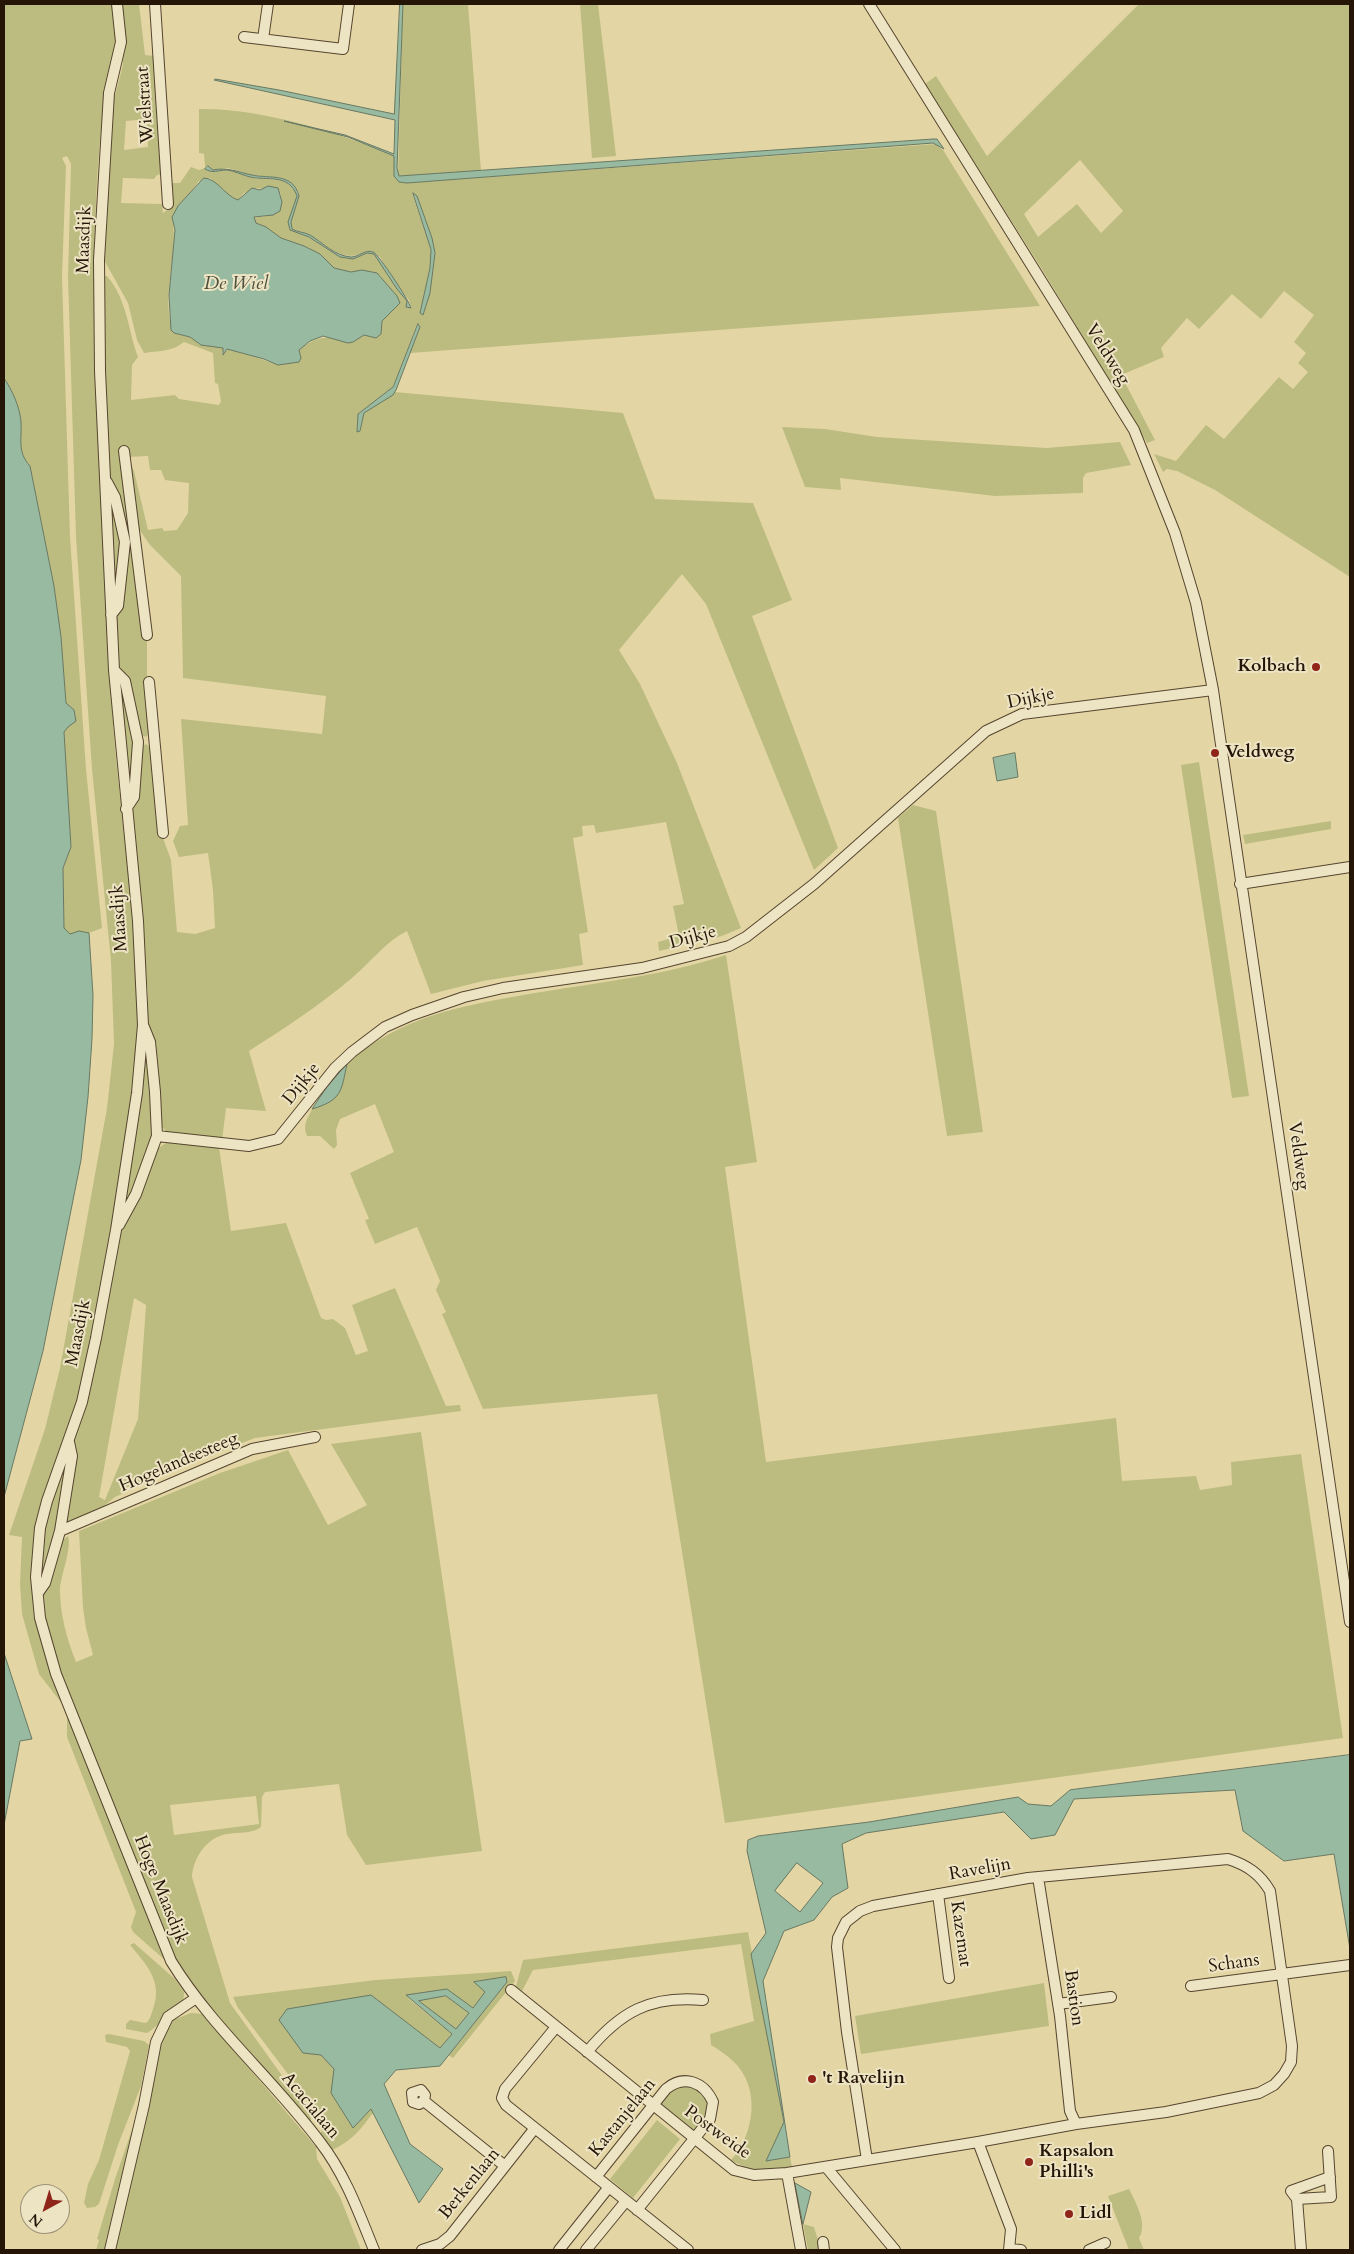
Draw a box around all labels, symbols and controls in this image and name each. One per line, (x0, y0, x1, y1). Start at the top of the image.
street label: Wielstraat (133, 66, 159, 144)
street label: Maasdijk (73, 206, 97, 274)
water label: De Wiel (204, 274, 268, 296)
street label: Veldweg (1080, 320, 1134, 390)
place label: Kolbach (1237, 656, 1306, 678)
marker: Kolbach (1310, 661, 1322, 673)
street label: Dijkje (1005, 683, 1057, 715)
place label: Veldweg (1225, 742, 1294, 764)
marker: Veldweg (1209, 747, 1221, 759)
street label: Maasdijk (107, 883, 133, 953)
street label: Dijkje (667, 921, 719, 955)
street label: Dijkje (279, 1059, 325, 1109)
street label: Veldweg (1283, 1121, 1313, 1191)
street label: Maasdijk (62, 1298, 96, 1368)
street label: Hogelandsesteeg (116, 1428, 242, 1498)
street label: Hoge Maasdijk (128, 1832, 192, 1948)
street label: Ravelijn (947, 1854, 1013, 1886)
street label: Kazemat (945, 1900, 975, 1968)
street label: Schans (1207, 1950, 1261, 1978)
street label: Bastion (1058, 1968, 1088, 2028)
street label: Acacialaan (276, 2068, 344, 2144)
place label: 't Ravelijn (822, 2068, 905, 2090)
marker: 't Ravelijn (806, 2073, 818, 2085)
street label: Kastanjelaan (585, 2074, 661, 2162)
street label: Postweide (679, 2101, 755, 2165)
place label: Kapsalon Philli's (1039, 2141, 1114, 2184)
street label: Berkenlaan (435, 2144, 505, 2224)
marker: Kapsalon Philli's (1023, 2156, 1035, 2168)
north arrow (20, 2184, 70, 2234)
place label: Lidl (1079, 2203, 1112, 2225)
marker: Lidl (1063, 2208, 1075, 2220)
text: N (25, 2209, 47, 2231)

